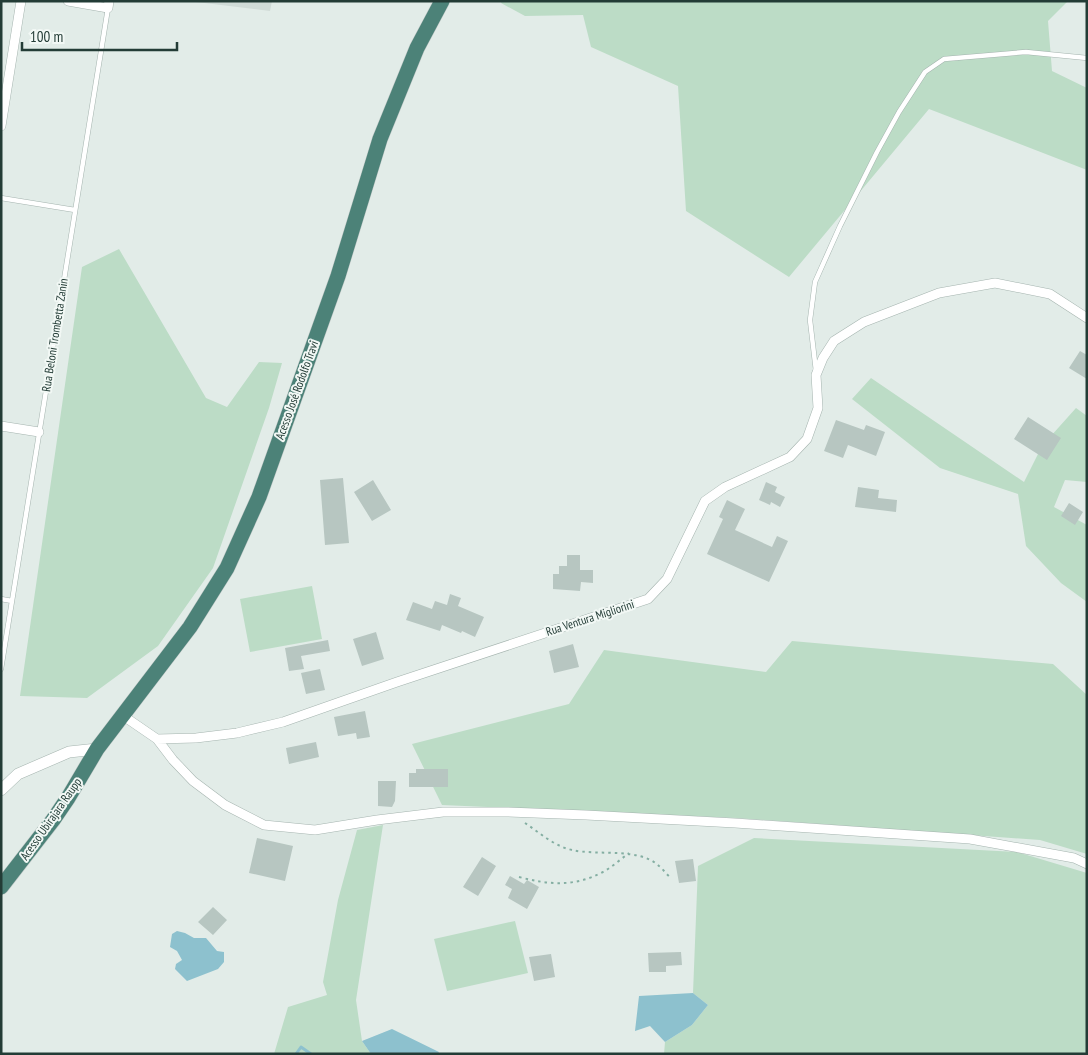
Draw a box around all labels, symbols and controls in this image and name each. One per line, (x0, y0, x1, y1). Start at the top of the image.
scale bar (22, 20, 178, 52)
text: 100 m (30, 27, 63, 46)
street label: Rua Beloni Trombetta Zanin (38, 277, 71, 393)
street label: Acesso José Rodolfo Travi (272, 338, 321, 441)
street label: Rua Ventura Migliorini (544, 596, 636, 639)
street label: Acesso Ubirajara Raupp (17, 775, 84, 863)

